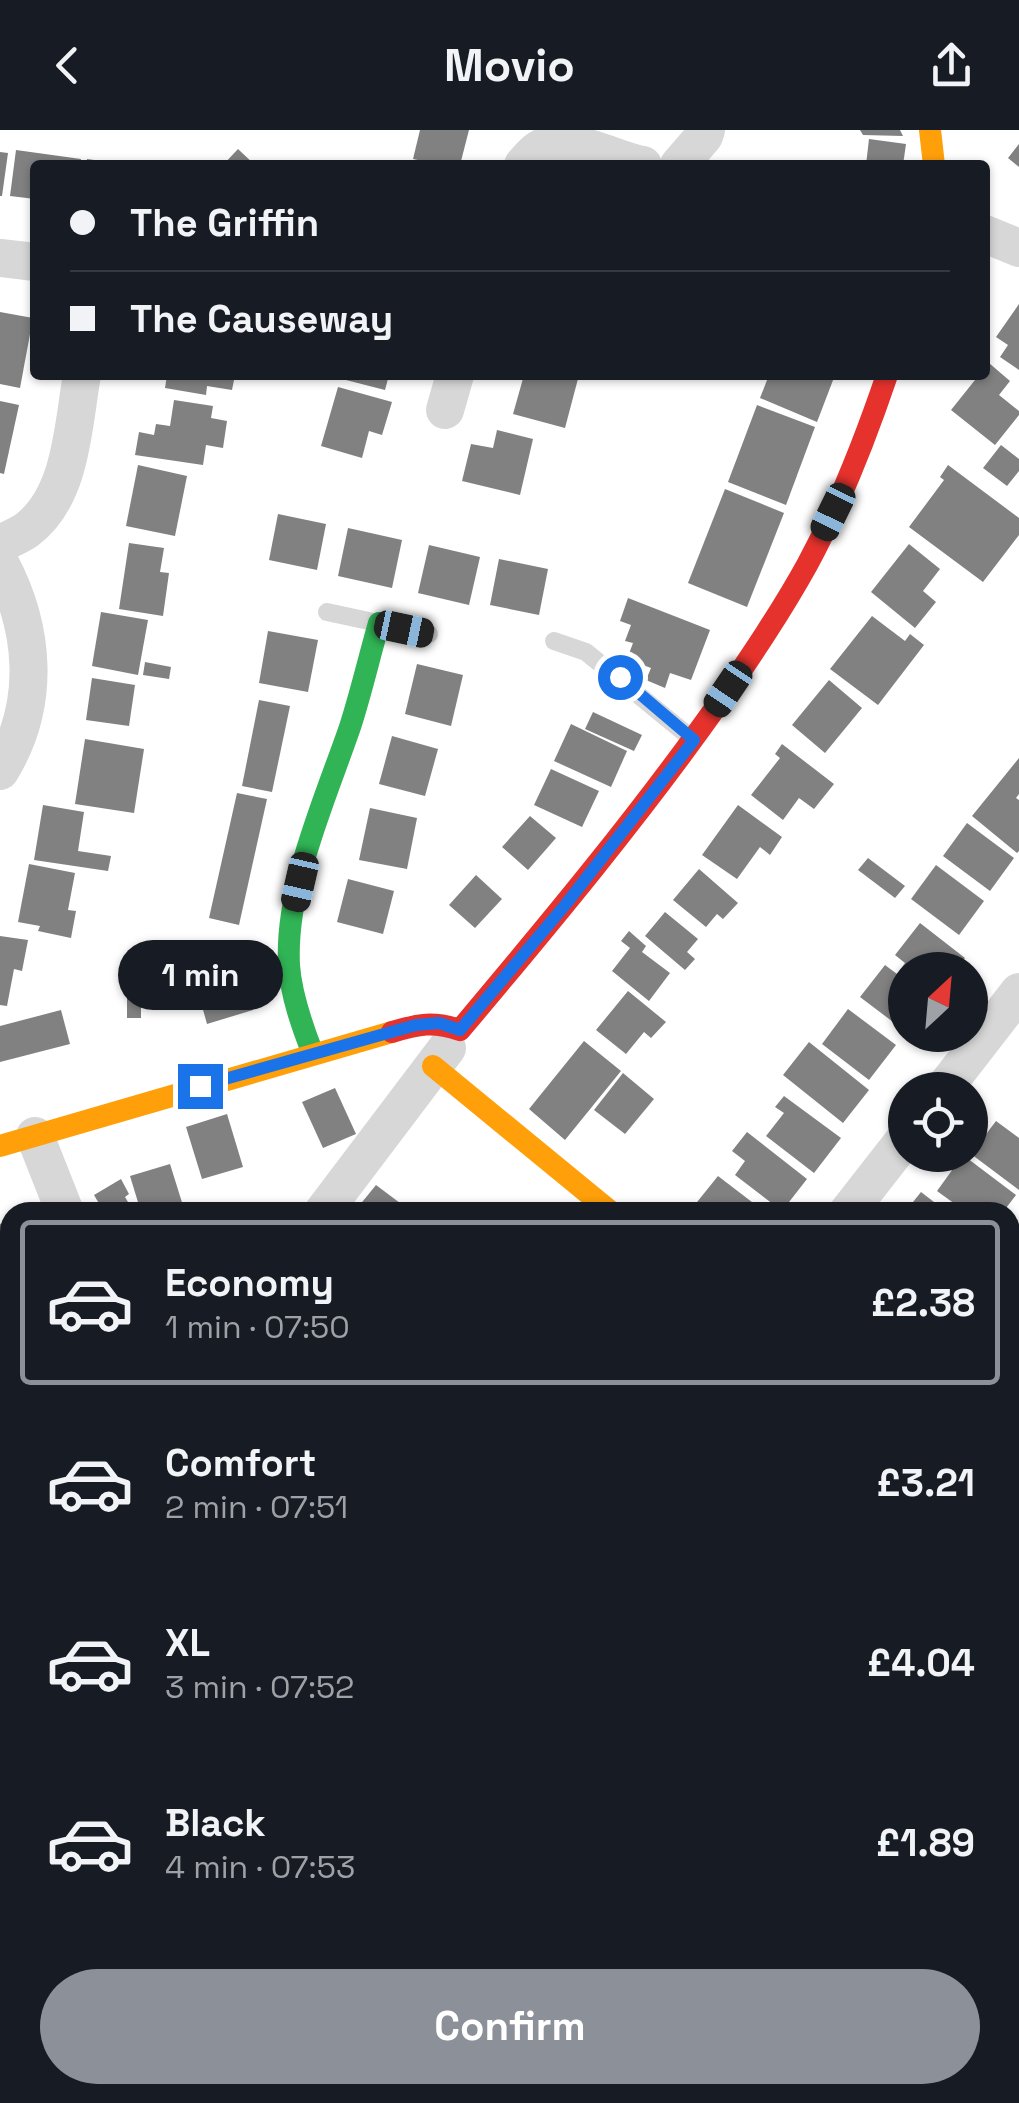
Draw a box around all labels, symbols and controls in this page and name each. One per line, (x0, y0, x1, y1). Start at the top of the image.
text: Movio (444, 37, 575, 94)
icon: back (40, 38, 95, 93)
icon: share (924, 38, 979, 93)
text: The Griffin (130, 199, 319, 247)
text: The Causeway (130, 295, 393, 343)
car (806, 478, 860, 546)
car (372, 608, 436, 650)
route start (598, 655, 643, 700)
car (699, 656, 757, 722)
car (279, 849, 321, 915)
callout: 1 min (118, 941, 282, 1011)
north arrow (888, 952, 988, 1052)
map controls (888, 952, 988, 1172)
text: 1 min (161, 955, 240, 995)
route end (178, 1064, 223, 1109)
button: locate (888, 1072, 988, 1172)
icon: car (45, 1258, 135, 1348)
text: Economy (165, 1259, 334, 1307)
text: £2.38 (871, 1279, 975, 1327)
text: 1 min · 07:50 (165, 1307, 350, 1347)
icon: car (45, 1438, 135, 1528)
text: Comfort (165, 1439, 316, 1487)
text: £3.21 (877, 1459, 975, 1507)
text: 2 min · 07:51 (165, 1487, 348, 1527)
icon: car (45, 1618, 135, 1708)
text: XL (165, 1619, 210, 1667)
text: £4.04 (867, 1639, 975, 1687)
text: 3 min · 07:52 (165, 1667, 354, 1707)
icon: car (45, 1798, 135, 1888)
text: Black (165, 1799, 266, 1847)
text: £1.89 (876, 1819, 975, 1867)
text: 4 min · 07:53 (165, 1847, 355, 1887)
button: Confirm (40, 1969, 980, 2084)

